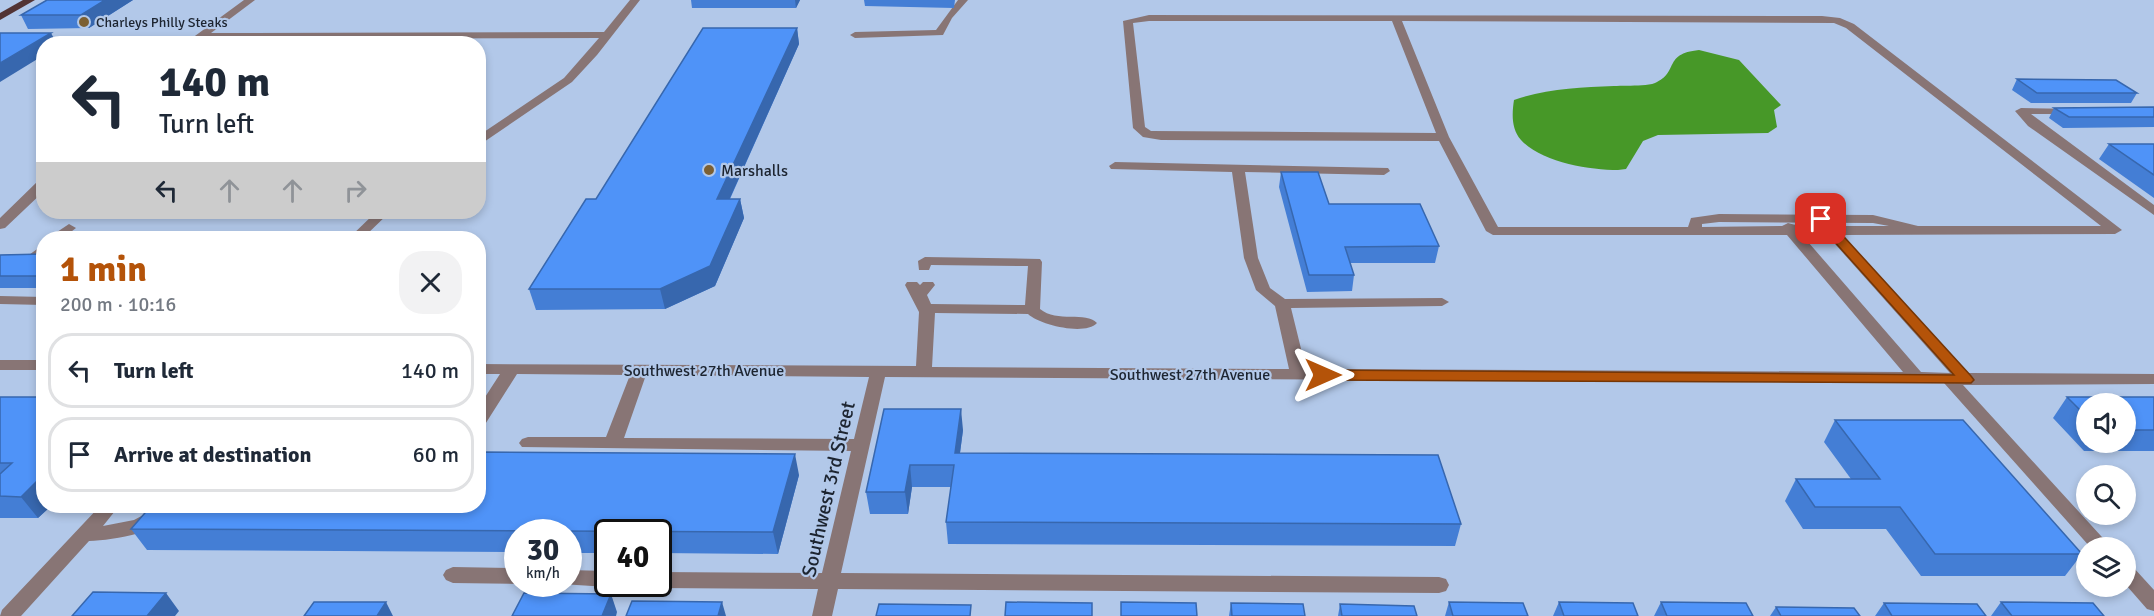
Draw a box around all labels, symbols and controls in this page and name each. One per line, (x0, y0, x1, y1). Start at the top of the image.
place label: Charleys Philly Steaks (96, 14, 228, 31)
marker: Charleys Philly Steaks (77, 15, 91, 29)
text: 140 m (159, 57, 270, 108)
icon: left (60, 60, 138, 138)
text: Turn left (159, 108, 254, 141)
place label: Marshalls (721, 161, 788, 181)
marker: Marshalls (702, 163, 716, 177)
icon: left (150, 174, 183, 207)
icon: ahead (213, 174, 246, 207)
icon: ahead (276, 174, 309, 207)
icon: right (339, 174, 372, 207)
pin (1795, 193, 1846, 244)
icon: arrive (1804, 202, 1837, 235)
text: 1 min (60, 247, 147, 292)
button: close (399, 251, 462, 314)
text: 200 m · 10:16 (60, 292, 176, 317)
position arrow (1291, 343, 1355, 407)
icon: left (63, 354, 96, 387)
text: Turn left (114, 357, 194, 384)
text: 140 m (401, 357, 459, 384)
street label: Southwest 27th Avenue (624, 361, 784, 381)
street label: Southwest 27th Avenue (1110, 365, 1270, 385)
map controls (2076, 393, 2136, 597)
button: sound (2076, 393, 2136, 453)
street label: Southwest 3rd Street (796, 399, 861, 579)
icon: arrive (63, 438, 96, 471)
text: Arrive at destination (114, 441, 311, 468)
text: 60 m (413, 441, 459, 468)
button: search (2076, 465, 2136, 525)
speed limit sign: 40 (594, 519, 672, 597)
text: 30 (527, 532, 559, 569)
button: layers (2076, 537, 2136, 597)
text: km/h (526, 564, 560, 582)

